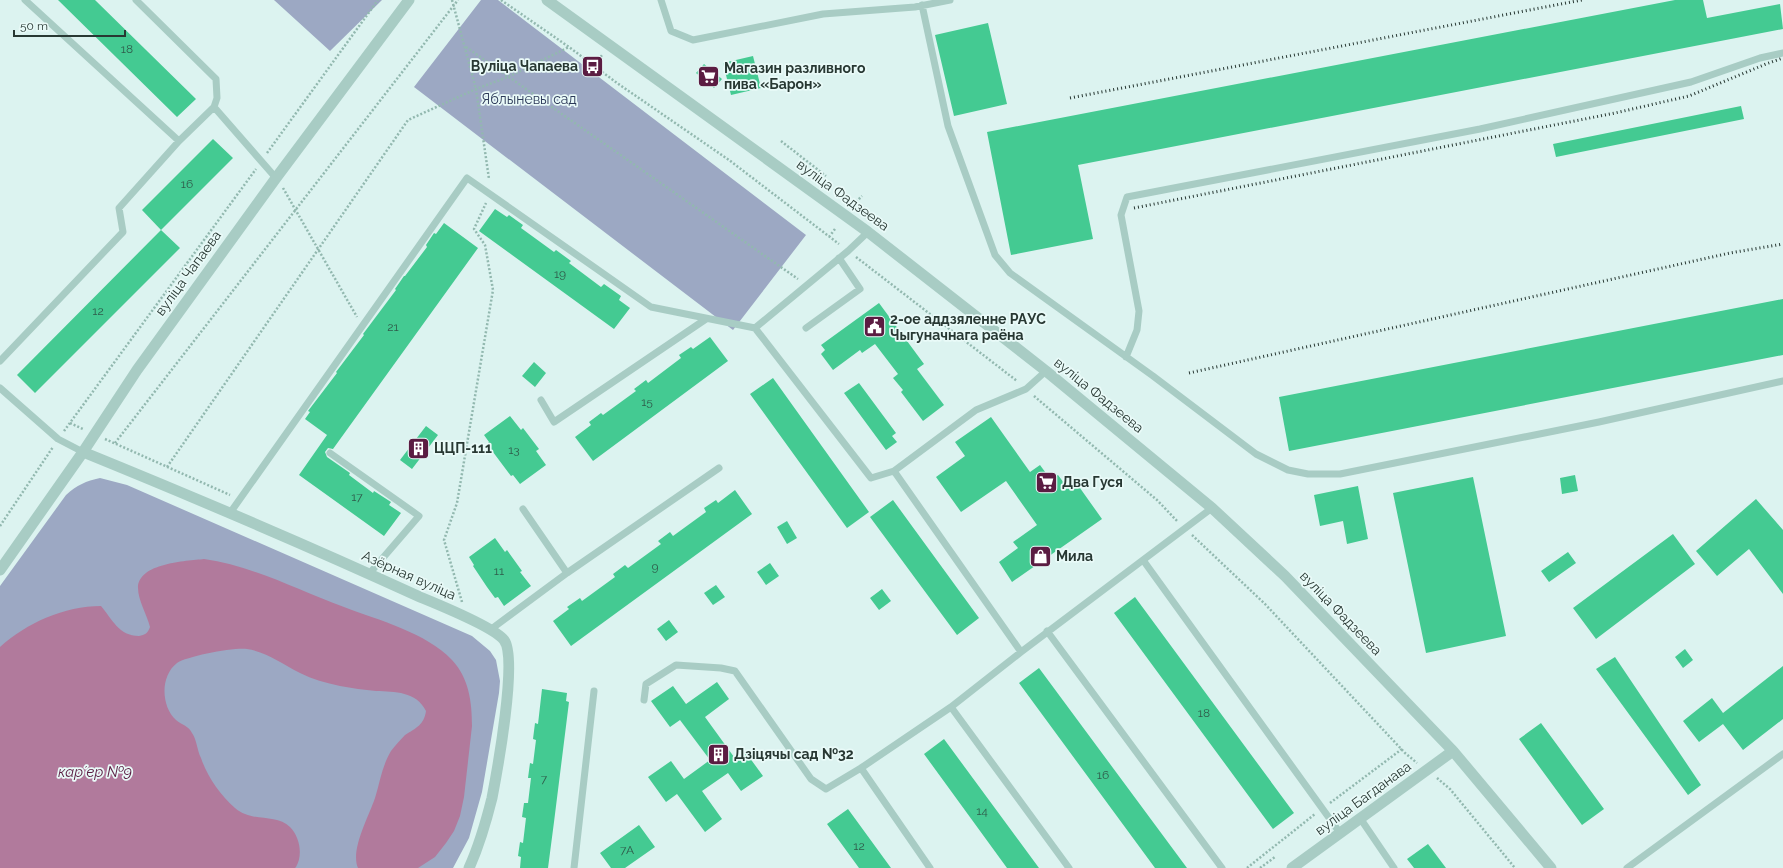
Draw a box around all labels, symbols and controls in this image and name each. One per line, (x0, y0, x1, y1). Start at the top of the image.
scale bar (14, 12, 125, 38)
text: 50 m (20, 19, 48, 33)
house number: 18 (121, 42, 133, 56)
bus stop icon: Вуліца Чапаева (580, 53, 606, 79)
place label: Вуліца Чапаева (471, 58, 578, 74)
place label: Магазин разливного пива «Барон» (724, 60, 866, 92)
supermarket icon: Магазин разливного пива «Барон» (696, 63, 722, 89)
park label: Яблыневы сад (481, 91, 577, 107)
street label: вуліца Фадзеева (794, 156, 892, 234)
house number: 16 (181, 177, 193, 191)
street label: вуліца Чапаева (152, 227, 224, 319)
house number: 19 (554, 267, 566, 281)
house number: 12 (92, 304, 104, 318)
place label: 2-ое аддзяленне РАУС Чыгуначнага раёна (890, 311, 1046, 343)
public building icon: 2-ое аддзяленне РАУС Чыгуначнага раёна (862, 314, 888, 340)
house number: 21 (387, 320, 399, 334)
street label: вуліца Фадзеева (1051, 354, 1147, 436)
house number: 15 (641, 395, 653, 409)
building icon: ЦЦП-111 (406, 435, 432, 461)
place label: ЦЦП-111 (434, 440, 492, 456)
house number: 13 (508, 443, 520, 457)
supermarket icon: Два Гуся (1034, 469, 1060, 495)
place label: Два Гуся (1062, 474, 1123, 490)
house number: 17 (351, 490, 363, 504)
shop icon: Мила (1028, 543, 1054, 569)
street label: Азёрная вуліца (360, 547, 458, 603)
place label: Мила (1056, 548, 1093, 564)
house number: 9 (651, 560, 659, 574)
house number: 11 (494, 564, 504, 578)
street label: вуліца Фадзеева (1297, 568, 1385, 658)
house number: 18 (1198, 706, 1210, 720)
building icon: Дзіцячы сад №32 (706, 741, 732, 767)
place label: Дзіцячы сад №32 (734, 746, 854, 762)
street label: вуліца Багданава (1312, 758, 1414, 838)
water label: карʼер №9 (58, 763, 132, 781)
house number: 16 (1097, 768, 1109, 782)
house number: 7 (541, 772, 548, 786)
house number: 14 (976, 804, 988, 818)
house number: 12 (853, 839, 865, 853)
house number: 7А (620, 843, 634, 857)

